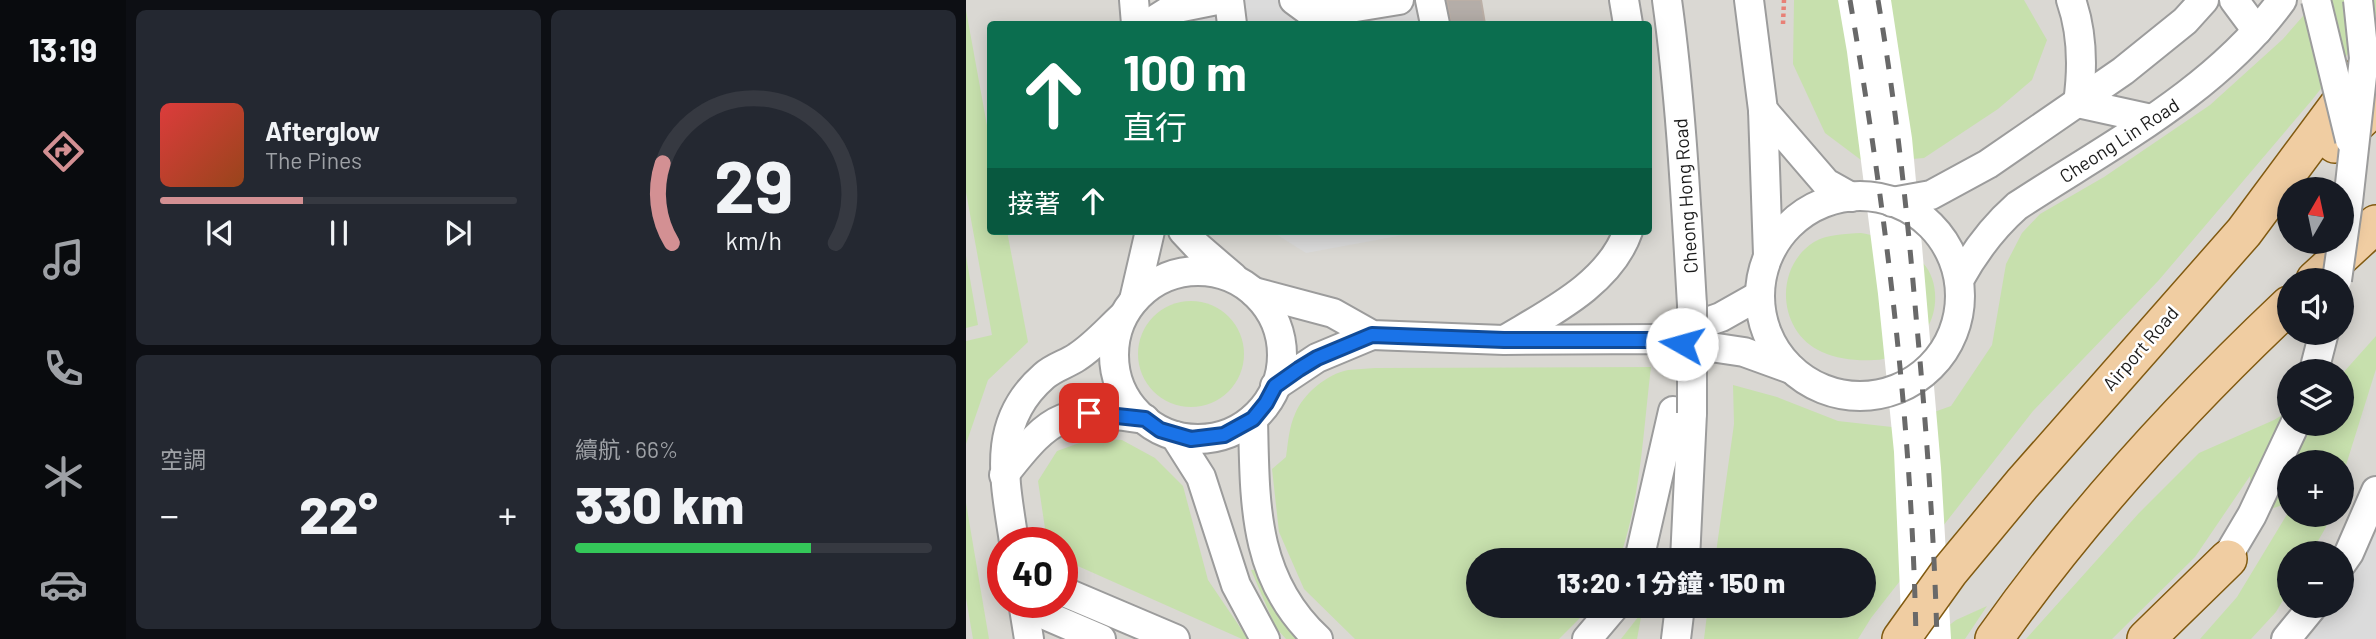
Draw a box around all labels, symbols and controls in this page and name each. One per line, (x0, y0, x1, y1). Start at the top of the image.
text: 13:19 (29, 30, 97, 68)
text: 100 m (1123, 42, 1247, 101)
icon: ahead (1008, 49, 1099, 140)
street label: Cheong Lin Road (2055, 93, 2183, 187)
text: 直行 (1123, 107, 1187, 145)
text: Afterglow (265, 115, 380, 146)
street label: Cheong Hong Road (1668, 118, 1702, 274)
icon: directions (39, 127, 88, 176)
text: 29 (714, 141, 793, 229)
text: The Pines (265, 146, 362, 174)
north arrow (2277, 177, 2354, 254)
map controls (2277, 177, 2354, 618)
icon: ahead (1074, 182, 1112, 220)
text: 接著 (1008, 187, 1060, 218)
icon: previous (201, 214, 239, 252)
icon: pause (320, 214, 358, 252)
icon: next (439, 214, 477, 252)
text: km/h (725, 225, 782, 255)
icon: music (39, 235, 88, 284)
button: sound (2277, 268, 2354, 345)
street label: Airport Road (2097, 301, 2183, 395)
position arrow (1645, 307, 1719, 381)
icon: phone (39, 344, 88, 393)
button: layers (2277, 359, 2354, 436)
pin (1059, 383, 1119, 443)
icon: arrive (1070, 394, 1108, 432)
text: 續航 · 66% (575, 435, 678, 463)
text: 空調 (160, 445, 206, 473)
button: + (2277, 450, 2354, 527)
icon: climate (39, 452, 88, 501)
text: 330 km (575, 472, 744, 534)
text: 22° (299, 482, 378, 544)
text: − (160, 491, 179, 537)
text: + (498, 491, 517, 537)
speed limit sign: 40 (987, 527, 1078, 618)
button: − (2277, 541, 2354, 618)
icon: car (39, 560, 88, 609)
text: 13:20 · 1 分鐘 · 150 m (1557, 567, 1785, 598)

